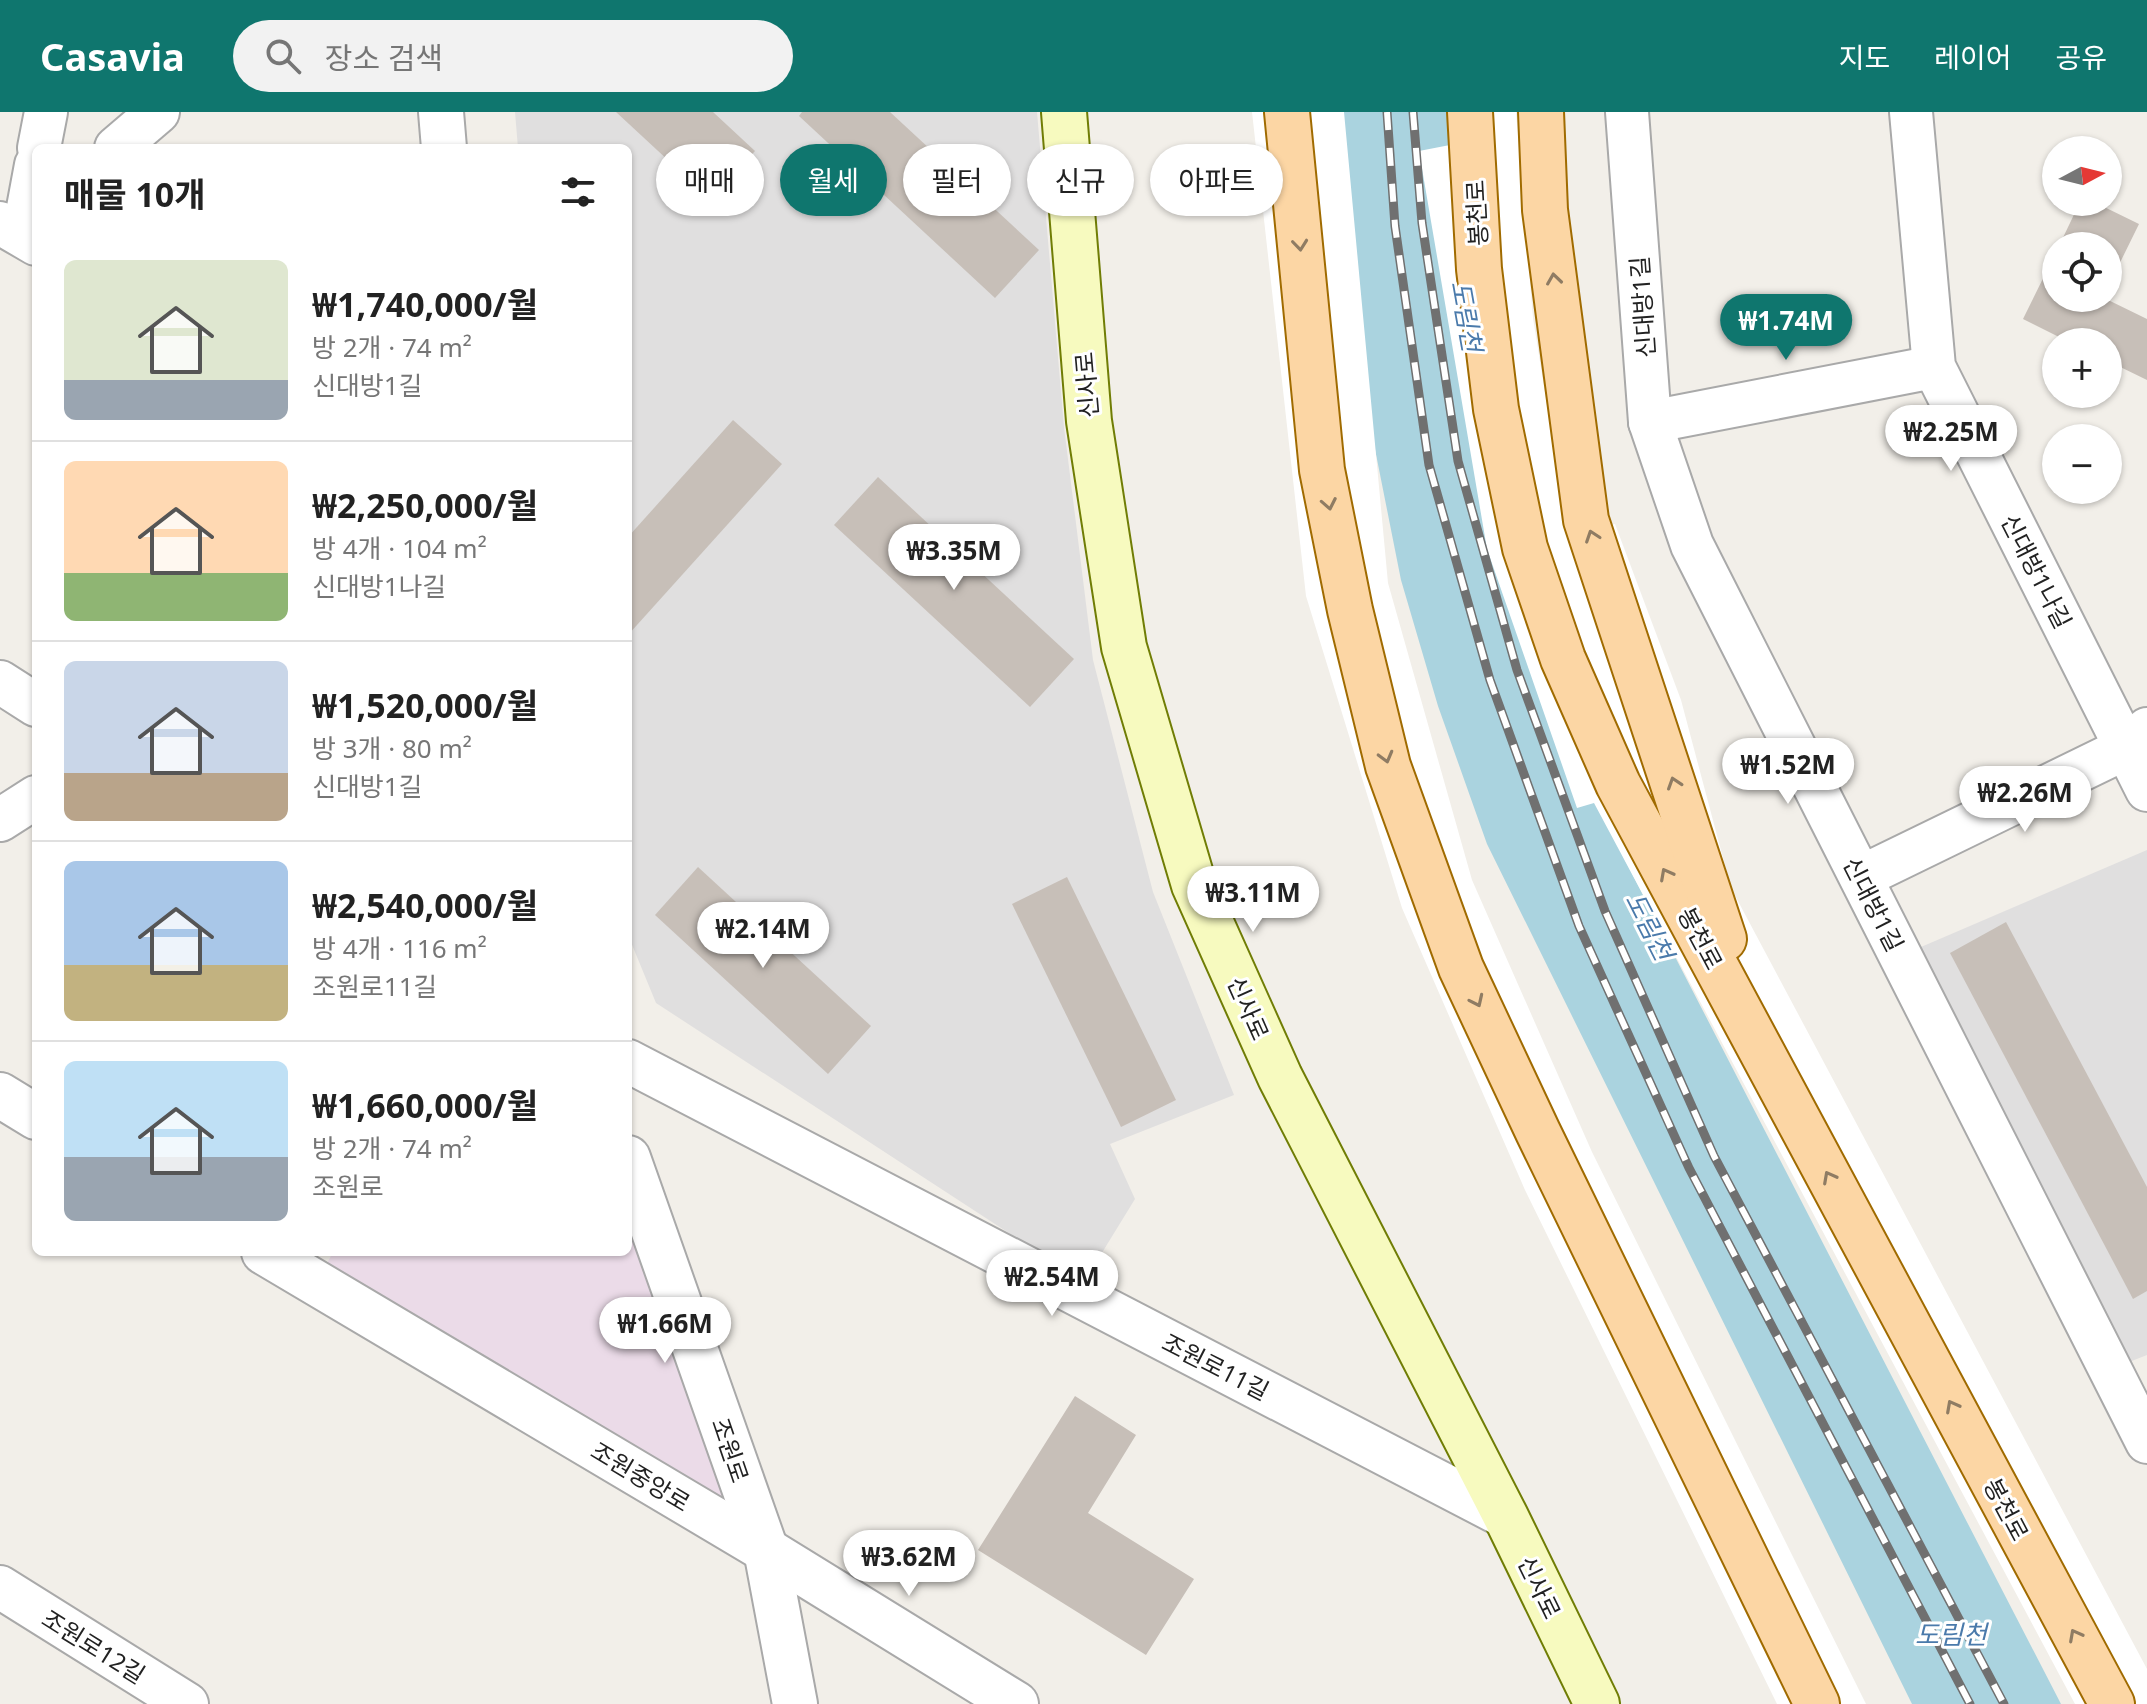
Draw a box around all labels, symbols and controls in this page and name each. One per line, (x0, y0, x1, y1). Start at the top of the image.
search box (233, 20, 793, 92)
text: Casavia (40, 30, 185, 82)
icon: search (261, 34, 305, 78)
text: 장소 검색 (325, 37, 443, 78)
text: 지도 (1839, 38, 1890, 76)
text: 레이어 (1934, 38, 2011, 76)
text: 공유 (2055, 38, 2107, 76)
north arrow (2042, 136, 2122, 216)
map controls (2042, 136, 2122, 504)
chip: 매매 (656, 144, 764, 216)
chip: 월세 (780, 144, 887, 216)
chip: 필터 (903, 144, 1011, 216)
chip: 신규 (1027, 144, 1134, 216)
chip: 아파트 (1150, 144, 1283, 216)
icon: filters (556, 170, 600, 214)
text: 매물 10개 (64, 171, 206, 217)
street label: 봉천로 (1458, 179, 1494, 247)
button: locate (2042, 232, 2122, 312)
one-way arrow (1291, 239, 1308, 252)
street label: 신대방1길 (1622, 255, 1662, 359)
one-way arrow (1546, 272, 1563, 285)
water label: 도림천 (1443, 278, 1491, 357)
text: ₩1,740,000/월 (312, 281, 538, 327)
icon: home (128, 292, 224, 388)
pin: ₩1.74M (1721, 294, 1851, 362)
text: ₩1.74M (1738, 302, 1834, 338)
button: + (2042, 328, 2122, 408)
text: 방 2개 · 74 m² (312, 329, 472, 365)
street label: 신사로 (1067, 351, 1105, 419)
text: 신대방1길 (312, 367, 423, 403)
pin: ₩2.25M (1886, 405, 2016, 473)
text: ₩2.25M (1903, 413, 1999, 449)
button: − (2042, 424, 2122, 504)
text: ₩2,250,000/월 (312, 482, 538, 528)
icon: home (128, 493, 224, 589)
one-way arrow (1319, 497, 1336, 510)
street label: 신대방1나길 (1994, 508, 2080, 634)
pin: ₩3.35M (889, 524, 1019, 592)
text: 방 4개 · 104 m² (312, 530, 487, 566)
one-way arrow (1585, 530, 1601, 544)
text: ₩3.35M (906, 532, 1002, 568)
text: 신대방1나길 (312, 568, 446, 604)
text: ₩1,520,000/월 (312, 682, 538, 728)
icon: home (128, 693, 224, 789)
text: 방 3개 · 80 m² (312, 730, 472, 766)
pin: ₩1.52M (1723, 738, 1853, 806)
text: ₩1.52M (1740, 746, 1836, 782)
one-way arrow (1377, 750, 1393, 764)
pin: ₩2.26M (1960, 766, 2090, 834)
text: 신대방1길 (312, 768, 423, 804)
text: ₩2.26M (1977, 774, 2073, 810)
one-way arrow (1667, 777, 1683, 790)
street label: 신대방1길 (1836, 851, 1912, 957)
pin: ₩3.11M (1188, 866, 1318, 934)
one-way arrow (1661, 867, 1676, 882)
text: ₩3.11M (1205, 874, 1301, 910)
text: ₩2,540,000/월 (312, 882, 538, 928)
water label: 도림천 (1618, 886, 1684, 969)
icon: home (128, 893, 224, 989)
street label: 봉천로 (1671, 901, 1731, 975)
pin: ₩2.14M (698, 902, 828, 970)
text: ₩2.14M (715, 910, 811, 946)
text: 방 4개 · 116 m² (312, 930, 487, 966)
text: 조원로11길 (312, 968, 437, 1004)
street label: 신사로 (1220, 971, 1278, 1045)
one-way arrow (1467, 992, 1483, 1007)
text: ₩1,660,000/월 (312, 1082, 538, 1128)
icon: home (128, 1093, 224, 1189)
text: 방 2개 · 74 m² (312, 1130, 472, 1166)
text: 조원로 (312, 1168, 384, 1204)
one-way arrow (1823, 1171, 1839, 1186)
pin: ₩2.54M (987, 1250, 1117, 1318)
text: ₩2.54M (1004, 1258, 1100, 1294)
pin: ₩1.66M (600, 1297, 730, 1365)
text: ₩1.66M (617, 1305, 713, 1341)
street label: 조원로11길 (1157, 1325, 1275, 1407)
one-way arrow (1946, 1400, 1961, 1414)
street label: 조원로 (705, 1413, 757, 1487)
street label: 조원중앙로 (585, 1433, 697, 1519)
street label: 봉천로 (1977, 1472, 2037, 1546)
pin: ₩3.62M (844, 1530, 974, 1598)
text: ₩3.62M (861, 1538, 957, 1574)
street label: 신사로 (1511, 1550, 1569, 1624)
street label: 조원로12길 (36, 1601, 152, 1691)
water label: 도림천 (1915, 1616, 1990, 1652)
one-way arrow (2069, 1629, 2084, 1644)

